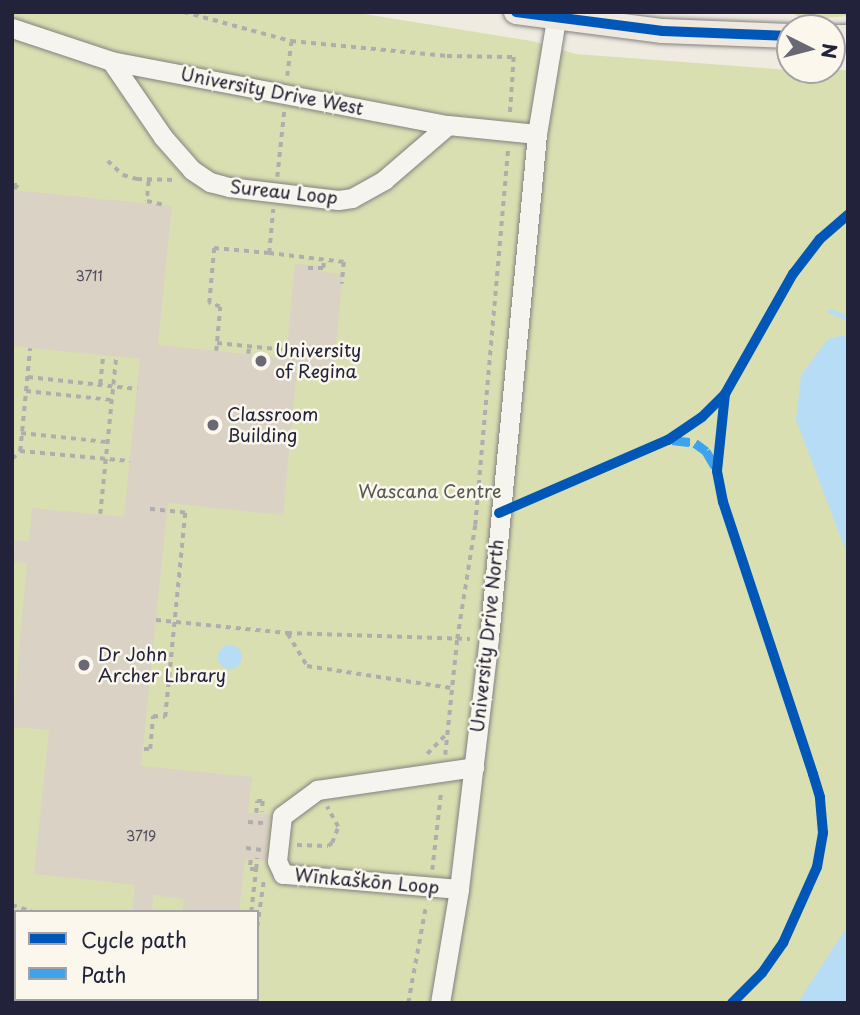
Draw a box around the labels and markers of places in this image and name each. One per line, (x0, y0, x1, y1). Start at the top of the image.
place label: University of Regina (275, 340, 361, 382)
marker: University of Regina (253, 353, 269, 369)
place label: Classroom Building (227, 404, 318, 446)
marker: Classroom Building (205, 417, 221, 433)
place label: Dr John Archer Library (98, 644, 227, 686)
marker: Dr John Archer Library (76, 657, 92, 673)

